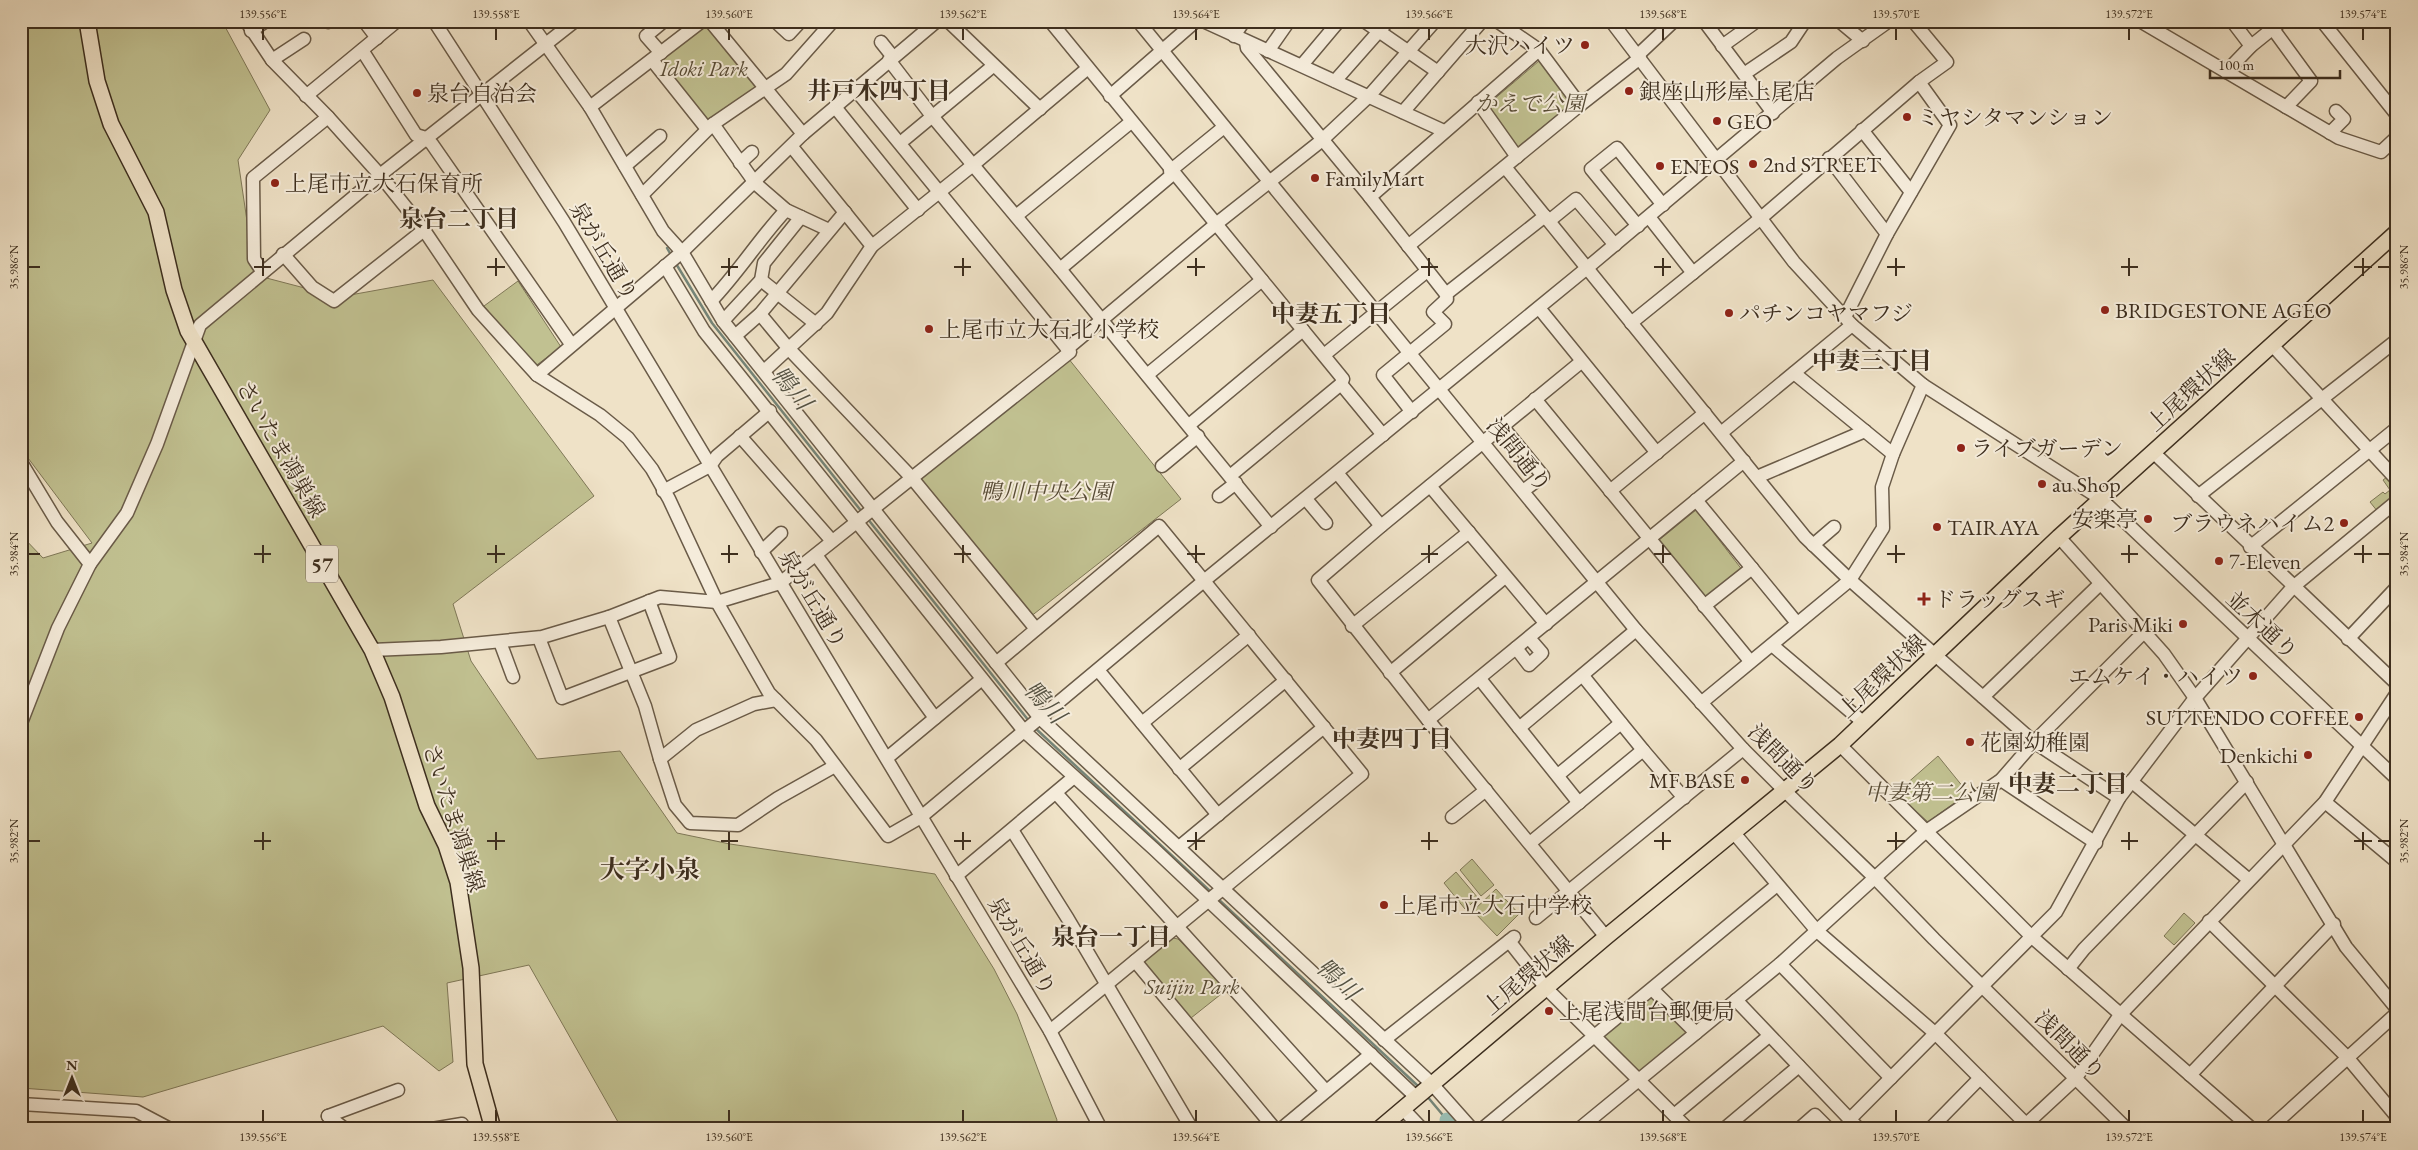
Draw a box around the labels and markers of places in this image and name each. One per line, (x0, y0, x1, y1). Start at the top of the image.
place label: 大沢ハイツ (1465, 31, 1575, 60)
marker: 大沢ハイツ (1579, 39, 1591, 51)
place label: 銀座山形屋上尾店 (1639, 77, 1815, 106)
place label: 泉台自治会 (427, 79, 537, 108)
marker: 銀座山形屋上尾店 (1623, 85, 1635, 97)
marker: 泉台自治会 (411, 87, 423, 99)
place label: ミヤシタマンション (1917, 103, 2113, 132)
place label: GEO (1727, 107, 1772, 136)
marker: ミヤシタマンション (1901, 111, 1913, 123)
marker: GEO (1711, 115, 1723, 127)
place label: 2nd STREET (1763, 150, 1881, 179)
place label: ENEOS (1670, 152, 1739, 181)
marker: 2nd STREET (1747, 158, 1759, 170)
marker: ENEOS (1654, 160, 1666, 172)
place label: FamilyMart (1325, 164, 1424, 193)
place label: 上尾市立大石保育所 (285, 169, 483, 198)
marker: FamilyMart (1309, 172, 1321, 184)
marker: 上尾市立大石保育所 (269, 177, 281, 189)
place label: BRIDGESTONE AGEO (2115, 296, 2331, 325)
place label: パチンコヤマフジ (1739, 299, 1913, 328)
marker: BRIDGESTONE AGEO (2099, 304, 2111, 316)
marker: パチンコヤマフジ (1723, 307, 1735, 319)
place label: 上尾市立大石北小学校 (939, 315, 1159, 344)
marker: 上尾市立大石北小学校 (923, 323, 935, 335)
place label: ライブガーデン (1971, 434, 2123, 463)
marker: ライブガーデン (1955, 442, 1967, 454)
place label: au Shop (2052, 470, 2121, 499)
marker: au Shop (2036, 478, 2048, 490)
place label: 安楽亭 (2072, 505, 2138, 534)
place label: ブラウネハイム2 (2170, 509, 2334, 538)
place label: TAIRAYA (1947, 513, 2040, 542)
marker: 安楽亭 (2142, 513, 2154, 525)
marker: ブラウネハイム2 (2338, 517, 2350, 529)
marker: TAIRAYA (1931, 521, 1943, 533)
place label: 7-Eleven (2229, 547, 2302, 576)
marker: 7-Eleven (2213, 555, 2225, 567)
place label: ドラッグスギ (1934, 585, 2065, 614)
marker: ドラッグスギ (1918, 593, 1930, 605)
place label: Paris Miki (2088, 610, 2173, 639)
marker: Paris Miki (2177, 618, 2189, 630)
place label: エムケイ・ハイツ (2069, 662, 2243, 691)
marker: エムケイ・ハイツ (2247, 670, 2259, 682)
place label: SUTTENDO COFFEE (2146, 703, 2349, 732)
marker: SUTTENDO COFFEE (2353, 711, 2365, 723)
place label: 花園幼稚園 (1980, 728, 2090, 757)
marker: 花園幼稚園 (1964, 736, 1976, 748)
place label: Denkichi (2220, 741, 2298, 770)
marker: Denkichi (2302, 749, 2314, 761)
place label: MF BASE (1649, 766, 1735, 795)
marker: MF BASE (1739, 774, 1751, 786)
place label: 上尾市立大石中学校 (1394, 891, 1592, 920)
marker: 上尾市立大石中学校 (1378, 899, 1390, 911)
place label: 上尾浅間台郵便局 (1559, 997, 1735, 1026)
marker: 上尾浅間台郵便局 (1543, 1005, 1555, 1017)

